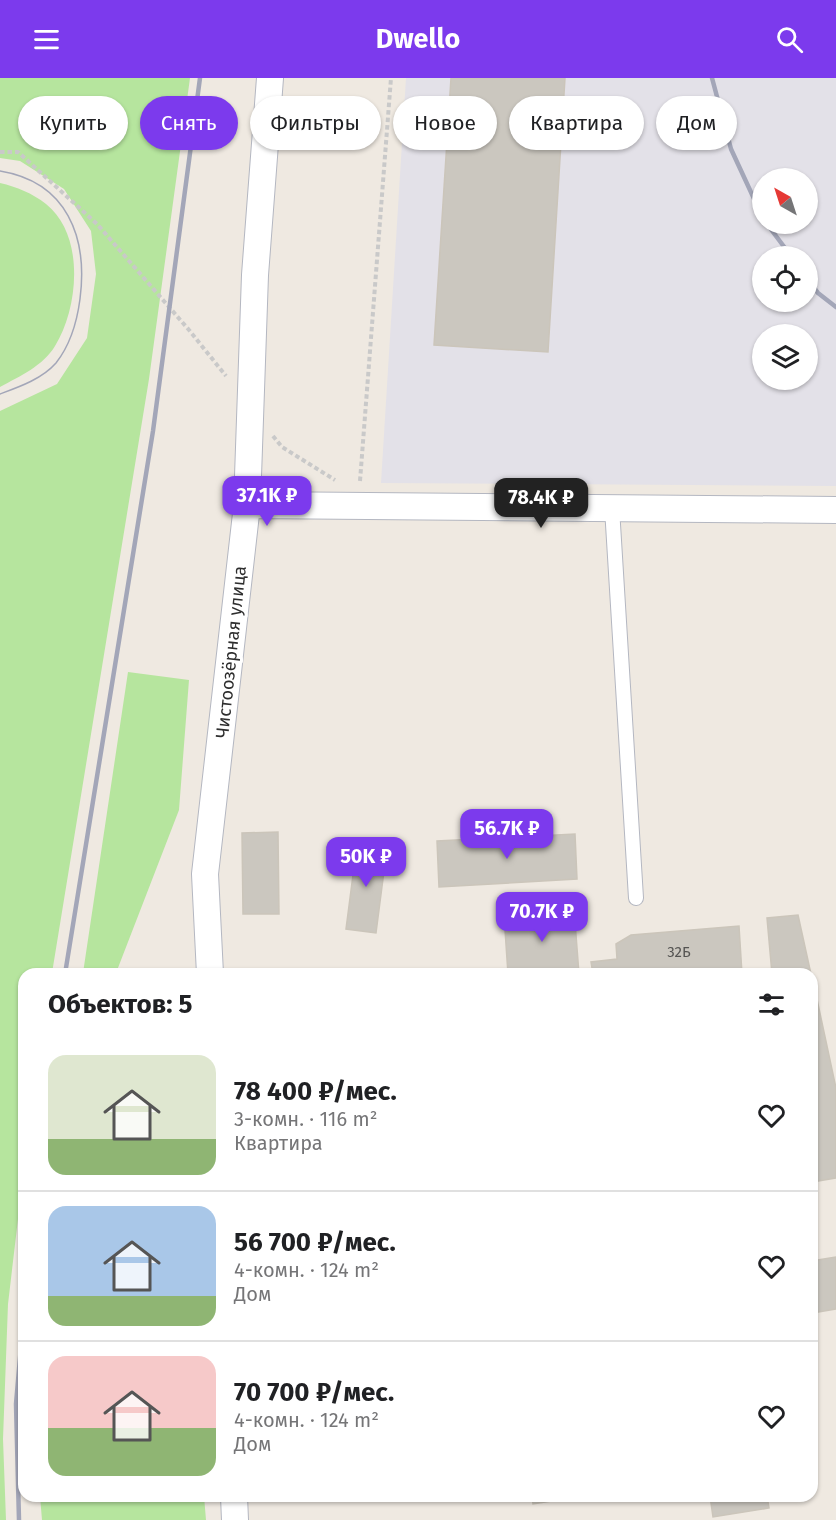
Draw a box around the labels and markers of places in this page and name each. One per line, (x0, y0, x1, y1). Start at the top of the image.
pin: 37.1K ₽ (212, 476, 322, 527)
pin: 78.4K ₽ (486, 478, 596, 529)
pin: 56.7K ₽ (452, 809, 562, 860)
pin: 50K ₽ (324, 837, 408, 888)
pin: 70.7K ₽ (487, 892, 597, 943)

